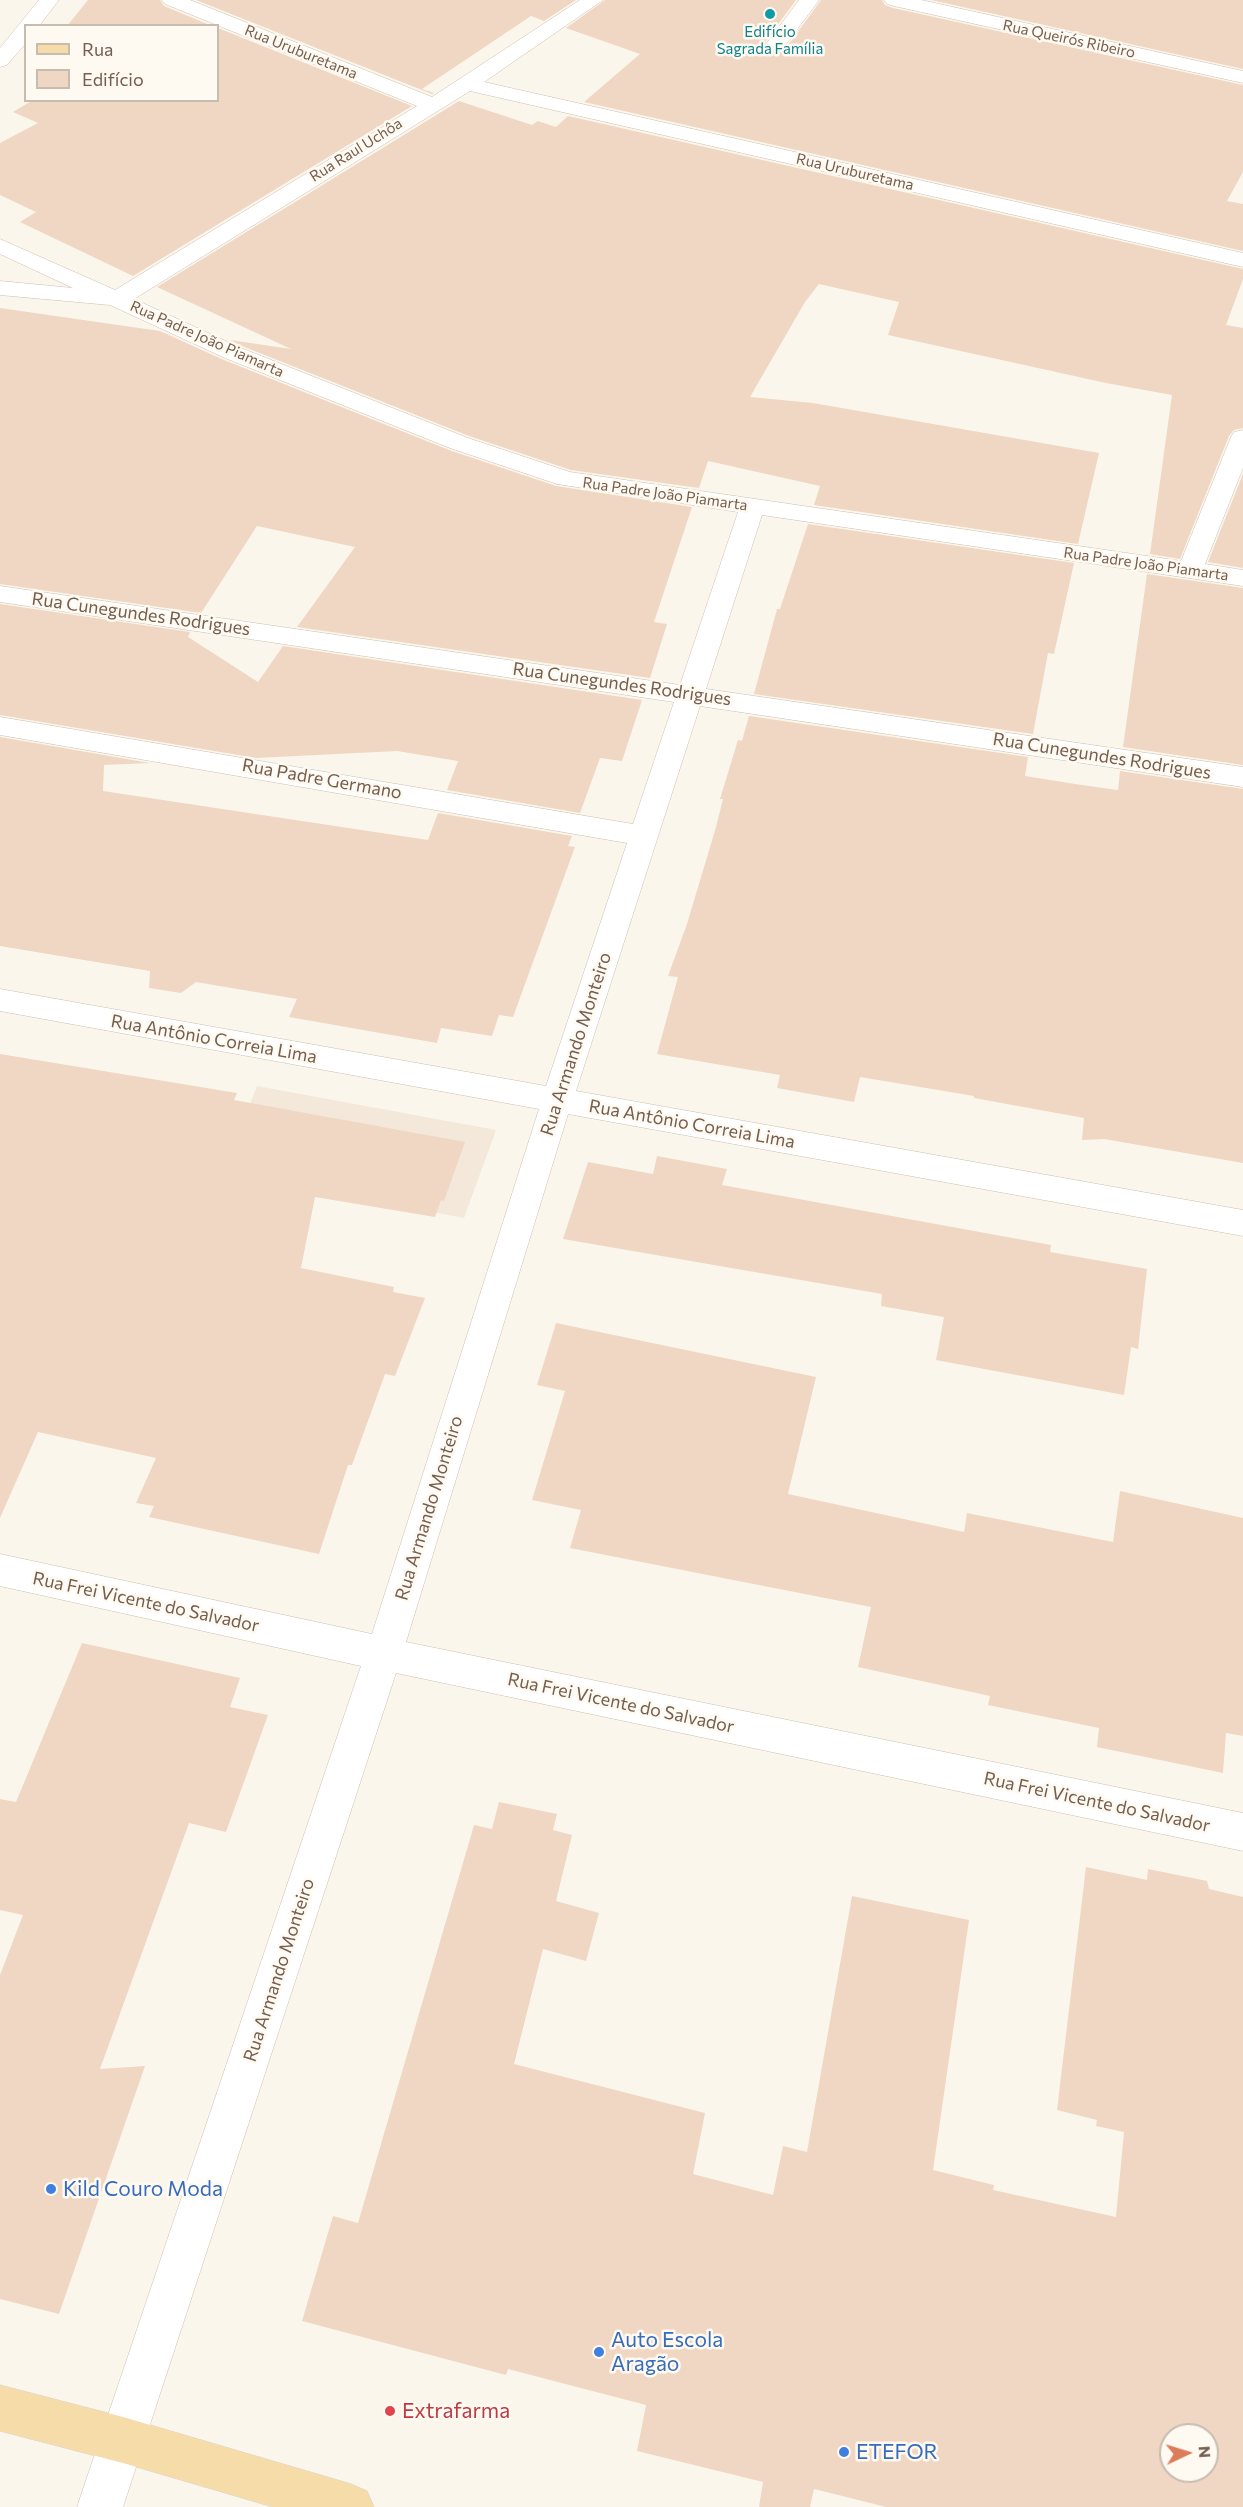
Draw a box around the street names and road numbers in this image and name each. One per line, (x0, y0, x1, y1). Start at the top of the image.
street label: Rua Queirós Ribeiro (1001, 16, 1137, 62)
street label: Rua Uruburetama (242, 21, 360, 83)
street label: Rua Raul Uchôa (306, 114, 406, 186)
street label: Rua Uruburetama (794, 150, 916, 194)
street label: Rua Padre João Piamarta (127, 297, 287, 381)
street label: Rua Padre João Piamarta (581, 474, 749, 514)
street label: Rua Padre João Piamarta (1062, 544, 1230, 584)
street label: Rua Cunegundes Rodrigues (30, 588, 252, 640)
street label: Rua Cunegundes Rodrigues (511, 658, 733, 710)
street label: Rua Cunegundes Rodrigues (991, 728, 1213, 784)
street label: Rua Padre Germano (240, 754, 404, 804)
street label: Rua Armando Monteiro (536, 949, 616, 1139)
street label: Rua Antônio Correia Lima (109, 1010, 319, 1068)
street label: Rua Antônio Correia Lima (587, 1095, 797, 1153)
street label: Rua Armando Monteiro (391, 1413, 467, 1603)
street label: Rua Frei Vicente do Salvador (31, 1567, 261, 1637)
street label: Rua Frei Vicente do Salvador (506, 1668, 736, 1738)
street label: Rua Frei Vicente do Salvador (982, 1767, 1212, 1837)
street label: Rua Armando Monteiro (239, 1875, 319, 2065)

